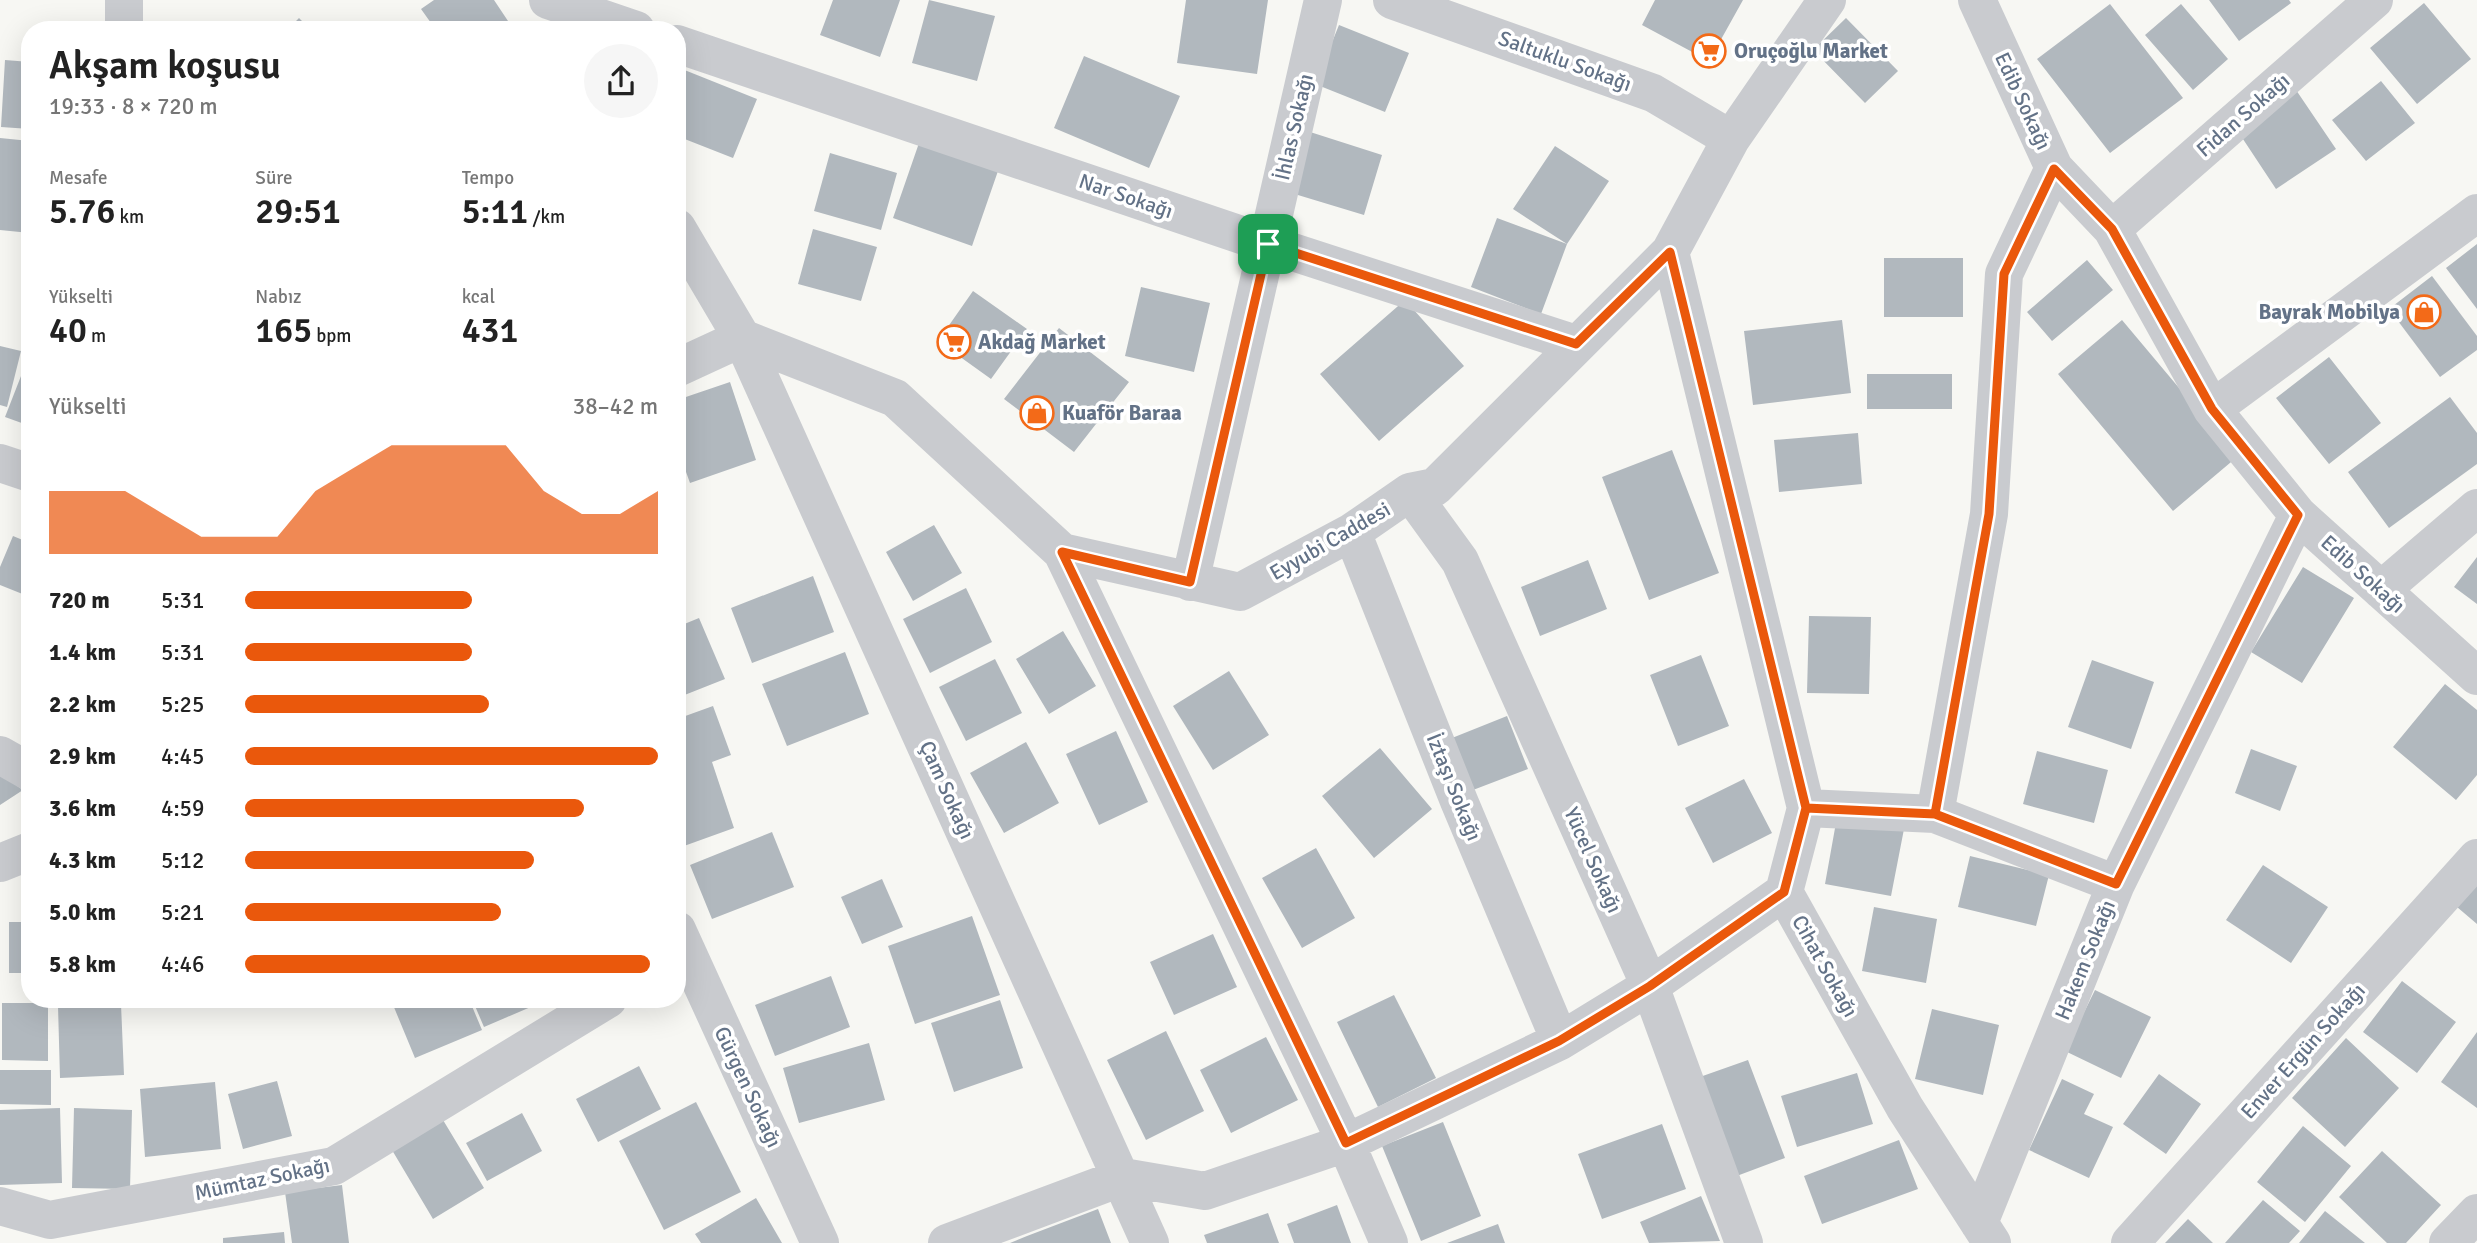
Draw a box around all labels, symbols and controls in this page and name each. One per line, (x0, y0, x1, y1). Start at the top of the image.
street label: Saltuklu Sokağı (1495, 25, 1635, 97)
supermarket icon: Oruçoğlu Market (1690, 32, 1728, 70)
place label: Oruçoğlu Market (1734, 38, 1888, 64)
text: Akşam koşusu (49, 42, 281, 89)
button: share (584, 44, 658, 118)
street label: Edib Sokağı (1989, 48, 2057, 154)
street label: Fidan Sokağı (2191, 67, 2295, 163)
street label: İhlas Sokağı (1269, 71, 1319, 183)
text: 19:33 · 8 × 720 m (49, 92, 218, 121)
text: Mesafe (49, 166, 108, 190)
text: Süre (255, 166, 292, 190)
text: Tempo (462, 166, 514, 190)
street label: Nar Sokağı (1076, 168, 1176, 224)
text: 5.76 (49, 190, 115, 233)
text: 29:51 (255, 190, 341, 233)
text: 5:11 (462, 190, 528, 233)
text: km (115, 205, 144, 229)
text: /km (528, 205, 565, 229)
pin (1238, 214, 1298, 274)
icon: arrive (1249, 225, 1287, 263)
text: Yükselti (49, 285, 113, 309)
text: Nabız (255, 285, 302, 309)
text: kcal (462, 285, 495, 309)
shop icon: Bayrak Mobilya (2405, 293, 2443, 331)
place label: Bayrak Mobilya (2258, 299, 2400, 325)
text: 40 (49, 309, 87, 352)
text: 165 (255, 309, 312, 352)
text: 431 (462, 309, 518, 352)
supermarket icon: Akdağ Market (935, 323, 973, 361)
text: m (87, 324, 106, 348)
text: bpm (312, 324, 351, 348)
place label: Akdağ Market (978, 329, 1106, 355)
text: Yükselti (49, 392, 126, 421)
text: 38–42 m (573, 392, 658, 421)
shop icon: Kuaför Baraa (1018, 394, 1056, 432)
place label: Kuaför Baraa (1062, 400, 1182, 426)
street label: Eyyubi Caddesi (1265, 496, 1395, 586)
street label: Edib Sokağı (2315, 529, 2411, 619)
text: 720 m (49, 586, 110, 615)
text: 5:31 (161, 586, 204, 615)
text: 1.4 km (49, 638, 116, 667)
text: 5:31 (161, 638, 204, 667)
text: 2.2 km (49, 690, 116, 719)
text: 5:25 (161, 690, 204, 719)
street label: İztaşı Sokağı (1421, 729, 1487, 845)
street label: Çam Sokağı (914, 737, 980, 843)
text: 2.9 km (49, 742, 116, 771)
text: 4:45 (161, 742, 204, 771)
text: 3.6 km (49, 794, 116, 823)
text: 4:59 (161, 794, 204, 823)
street label: Yücel Sokağı (1558, 803, 1628, 917)
text: 4.3 km (49, 846, 116, 875)
text: 5:12 (161, 846, 204, 875)
street label: Hakem Sokağı (2049, 896, 2121, 1024)
text: 5.0 km (49, 898, 116, 927)
text: 5:21 (161, 898, 204, 927)
street label: Cihat Sokağı (1786, 910, 1864, 1022)
text: 5.8 km (49, 950, 116, 979)
text: 4:46 (161, 950, 204, 979)
street label: Enver Ergün Sokağı (2235, 978, 2371, 1124)
street label: Gürgen Sokağı (709, 1022, 787, 1152)
street label: Mümtaz Sokağı (192, 1152, 332, 1206)

